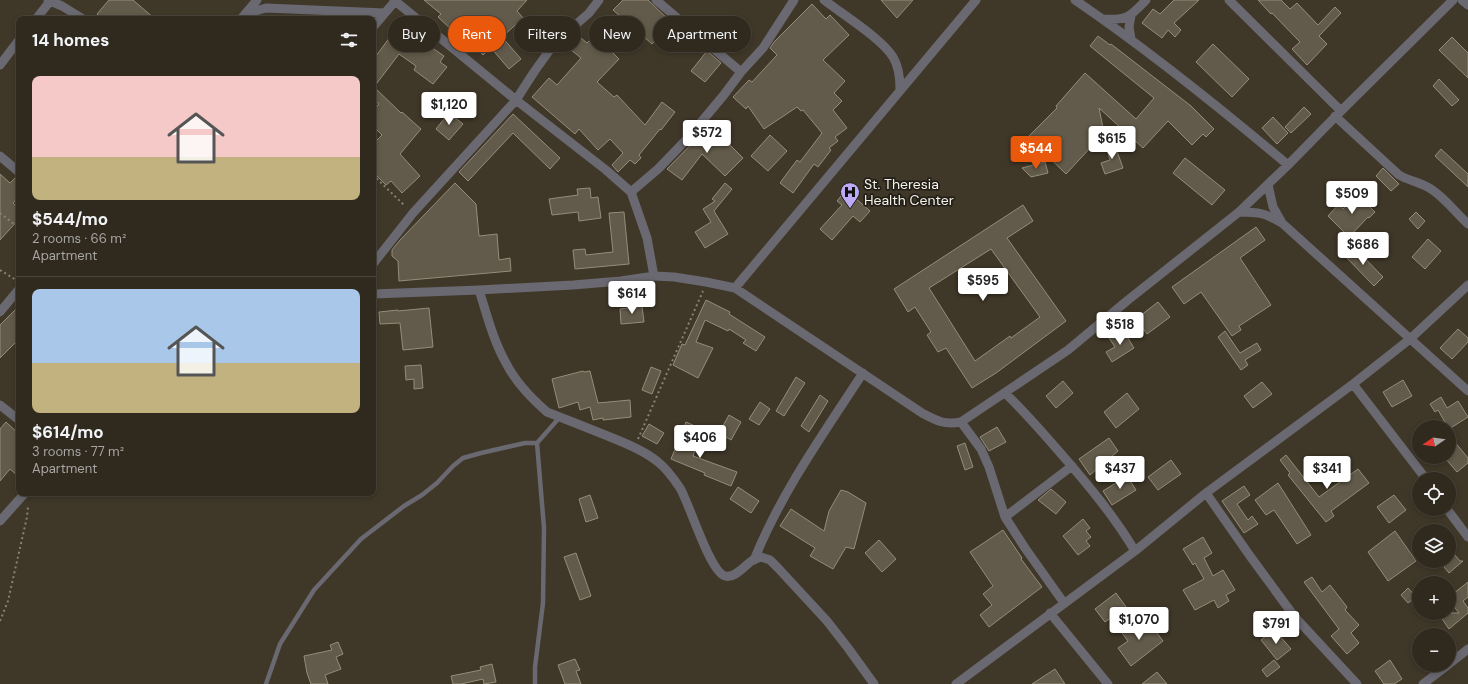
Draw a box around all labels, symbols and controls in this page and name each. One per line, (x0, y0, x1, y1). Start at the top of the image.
chip: Buy (388, 16, 440, 52)
chip: Rent (448, 16, 506, 52)
chip: Filters (514, 16, 581, 52)
chip: New (589, 16, 645, 52)
chip: Apartment (653, 16, 751, 52)
text: 14 homes (32, 29, 109, 51)
icon: filters (338, 29, 360, 51)
pin: $1,120 (416, 92, 482, 126)
text: $1,120 (430, 96, 468, 113)
icon: home (160, 102, 232, 174)
pin: $572 (683, 120, 731, 154)
text: $572 (692, 124, 722, 141)
pin: $615 (1088, 126, 1136, 160)
text: $615 (1098, 130, 1126, 147)
pin: $544 (1012, 136, 1060, 170)
text: $544 (1020, 140, 1052, 157)
place label: St. Theresia Health Center (864, 175, 954, 209)
hospital icon: St. Theresia Health Center (839, 181, 861, 209)
pin: $509 (1328, 181, 1376, 215)
text: $509 (1335, 185, 1369, 202)
text: $544/mo (32, 208, 108, 230)
text: 2 rooms · 66 m² (32, 230, 126, 247)
pin: $686 (1339, 232, 1387, 266)
text: $686 (1347, 236, 1379, 253)
text: Apartment (32, 247, 97, 264)
pin: $595 (959, 268, 1007, 302)
text: $595 (967, 272, 999, 289)
pin: $614 (608, 281, 656, 315)
text: $614 (617, 285, 647, 302)
pin: $518 (1096, 312, 1144, 346)
icon: home (160, 315, 232, 387)
text: $518 (1106, 316, 1134, 333)
north arrow (1412, 420, 1456, 464)
map controls (1412, 420, 1456, 672)
text: $614/mo (32, 421, 104, 443)
pin: $406 (676, 425, 724, 459)
text: $406 (683, 429, 717, 446)
text: 3 rooms · 77 m² (32, 443, 124, 460)
pin: $437 (1096, 456, 1144, 490)
pin: $341 (1303, 456, 1351, 490)
text: Apartment (32, 460, 97, 477)
text: $437 (1104, 460, 1136, 477)
text: $341 (1313, 460, 1341, 477)
button: locate (1412, 472, 1456, 516)
button: layers (1412, 524, 1456, 568)
button: + (1412, 576, 1456, 620)
pin: $1,070 (1106, 607, 1172, 641)
text: $1,070 (1119, 611, 1159, 628)
pin: $791 (1252, 611, 1300, 645)
text: $791 (1262, 615, 1290, 632)
button: − (1412, 628, 1456, 672)

